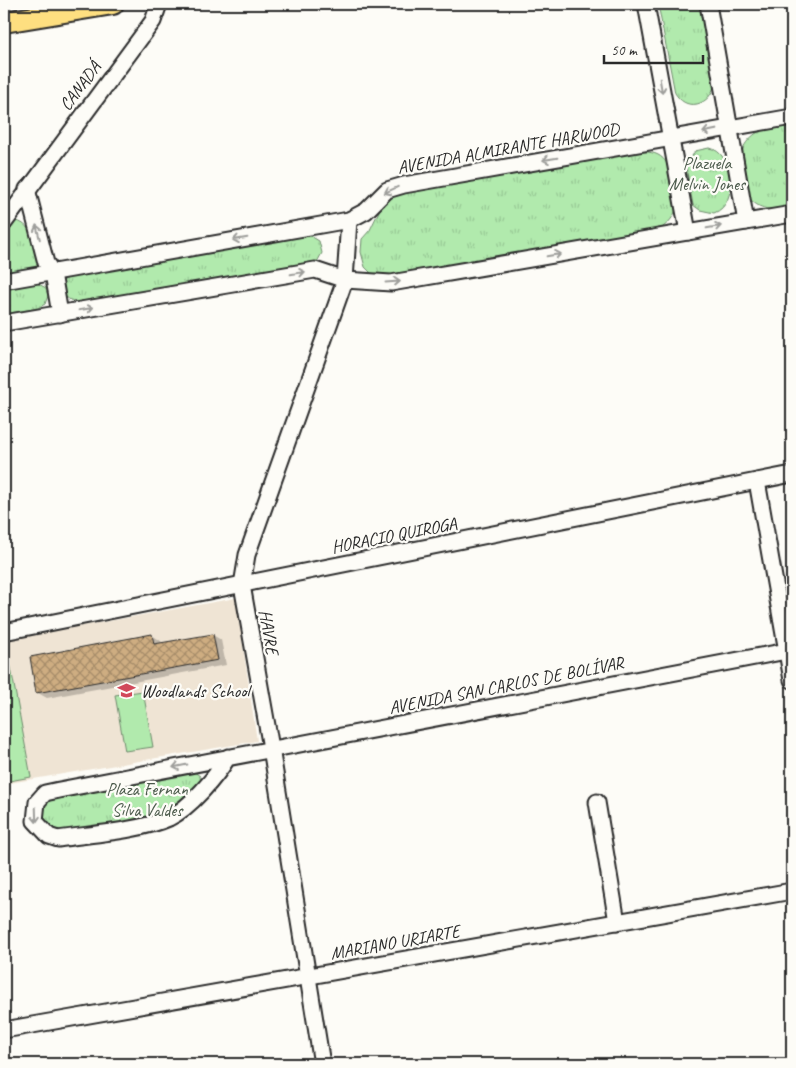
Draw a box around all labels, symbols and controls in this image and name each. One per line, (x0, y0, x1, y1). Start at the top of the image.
scale bar (604, 32, 702, 64)
text: 50 m (611, 41, 638, 60)
street label: CANADÁ (54, 55, 107, 115)
one-way arrow (657, 78, 666, 94)
street label: AVENIDA ALMIRANTE HARWOOD (396, 117, 622, 178)
one-way arrow (702, 126, 718, 136)
park label: Plazuela Melvin Jones (669, 152, 747, 195)
one-way arrow (542, 155, 558, 165)
one-way arrow (383, 186, 398, 196)
one-way arrow (705, 222, 721, 232)
one-way arrow (33, 225, 42, 241)
one-way arrow (233, 235, 249, 245)
one-way arrow (545, 249, 561, 259)
one-way arrow (290, 268, 306, 278)
one-way arrow (385, 277, 401, 287)
one-way arrow (78, 304, 94, 314)
street label: HORACIO QUIROGA (330, 512, 459, 558)
street label: HAVRE (254, 608, 284, 658)
street label: AVENIDA SAN CARLOS DE BOLÍVAR (387, 651, 627, 719)
place label: Woodlands School (141, 680, 252, 702)
school or university icon: Woodlands School (117, 681, 137, 701)
one-way arrow (172, 762, 188, 772)
park label: Plaza Fernan Silva Valdes (106, 778, 189, 821)
one-way arrow (32, 806, 41, 822)
street label: MARIANO URIARTE (329, 919, 464, 964)

